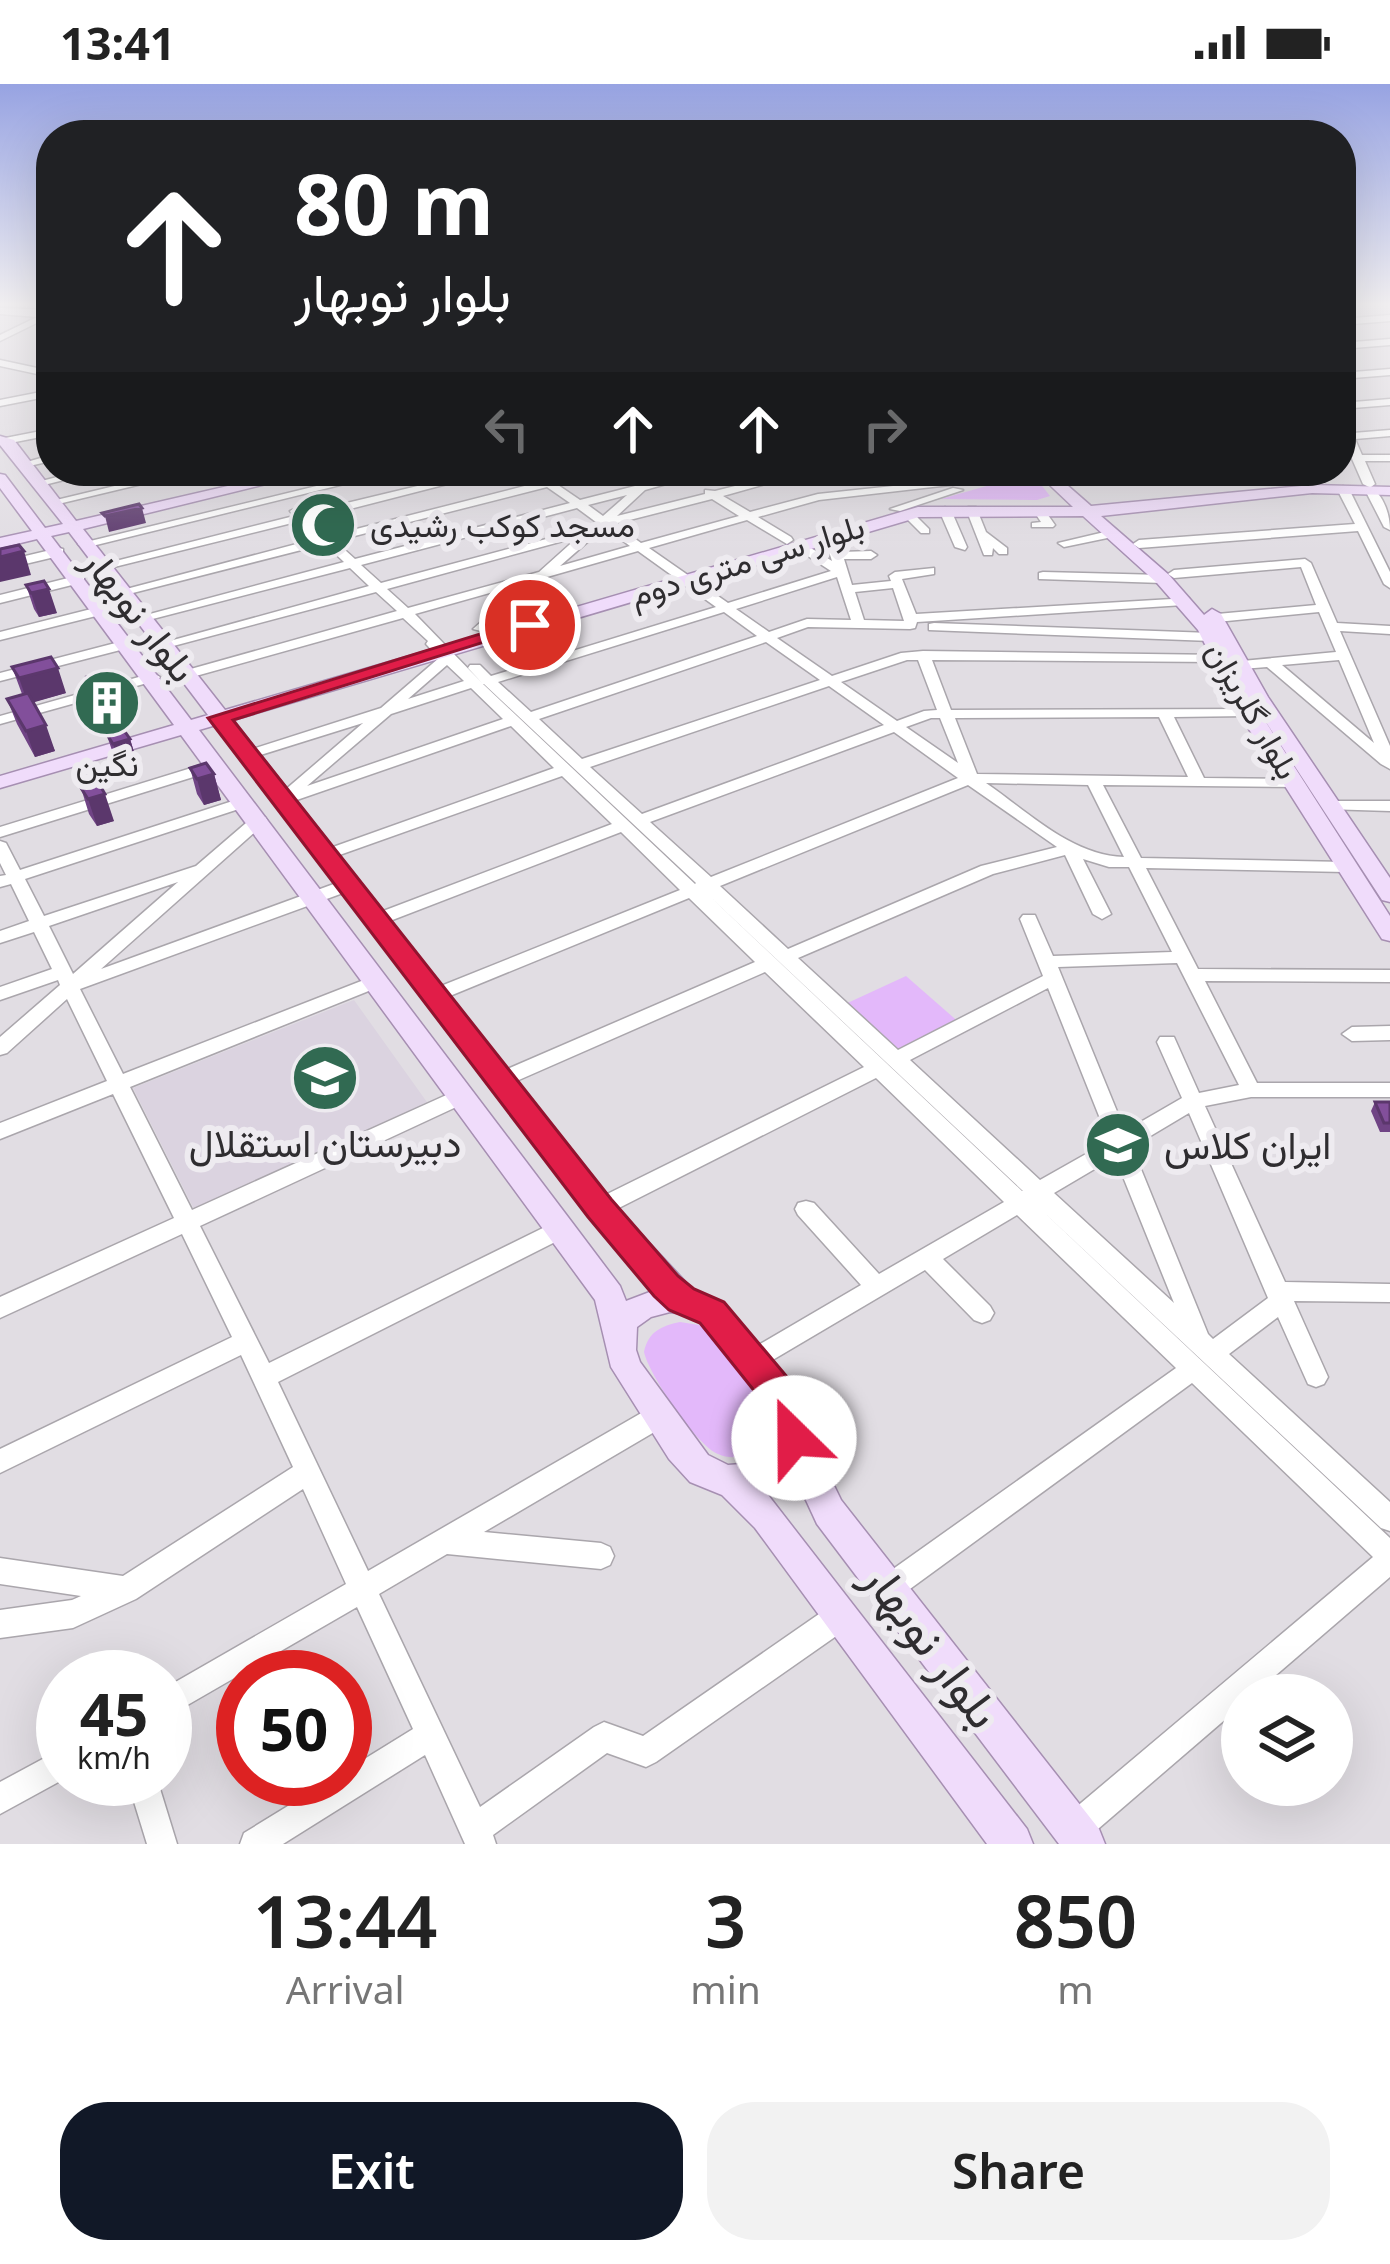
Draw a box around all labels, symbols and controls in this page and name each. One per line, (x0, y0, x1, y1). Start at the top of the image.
text: 13:41 (60, 12, 176, 73)
text: 80 m (294, 145, 494, 260)
icon: ahead (96, 168, 252, 324)
text: بلوار نوبهار (294, 254, 511, 328)
icon: left (474, 396, 540, 462)
icon: ahead (600, 396, 666, 462)
icon: ahead (726, 396, 792, 462)
icon: right (852, 396, 918, 462)
mosque icon: مسجد کوکب رشیدی (288, 490, 358, 560)
place label: مسجد کوکب رشیدی (370, 502, 635, 547)
street label: بلوار سی متری دوم (624, 503, 869, 616)
street label: بلوار نوبهار (71, 535, 210, 692)
pin (479, 574, 581, 676)
icon: arrive (497, 592, 563, 658)
street label: بلوار گلریزان (1196, 633, 1311, 787)
building icon: نگین (72, 668, 142, 738)
place label: نگین (75, 741, 139, 786)
school or university icon: دبیرستان استقلال (290, 1043, 360, 1113)
school or university icon: ایران کلاس (1083, 1110, 1153, 1180)
place label: دبیرستان استقلال (189, 1115, 461, 1168)
place label: ایران کلاس (1164, 1117, 1331, 1170)
position arrow (731, 1375, 857, 1501)
street label: بلوار نوبهار (849, 1547, 1017, 1741)
speed limit sign: 50 (216, 1650, 372, 1806)
text: 45 (80, 1672, 148, 1754)
map controls (1221, 1674, 1353, 1806)
button: layers (1221, 1674, 1353, 1806)
text: km/h (77, 1737, 151, 1778)
text: 13:44 (253, 1871, 437, 1969)
text: 3 (705, 1871, 746, 1969)
text: 850 (1014, 1871, 1137, 1969)
text: Arrival (286, 1962, 405, 2015)
text: min (690, 1962, 761, 2015)
text: m (1057, 1962, 1094, 2015)
button: Exit (60, 2102, 683, 2240)
button: Share (707, 2102, 1330, 2240)

